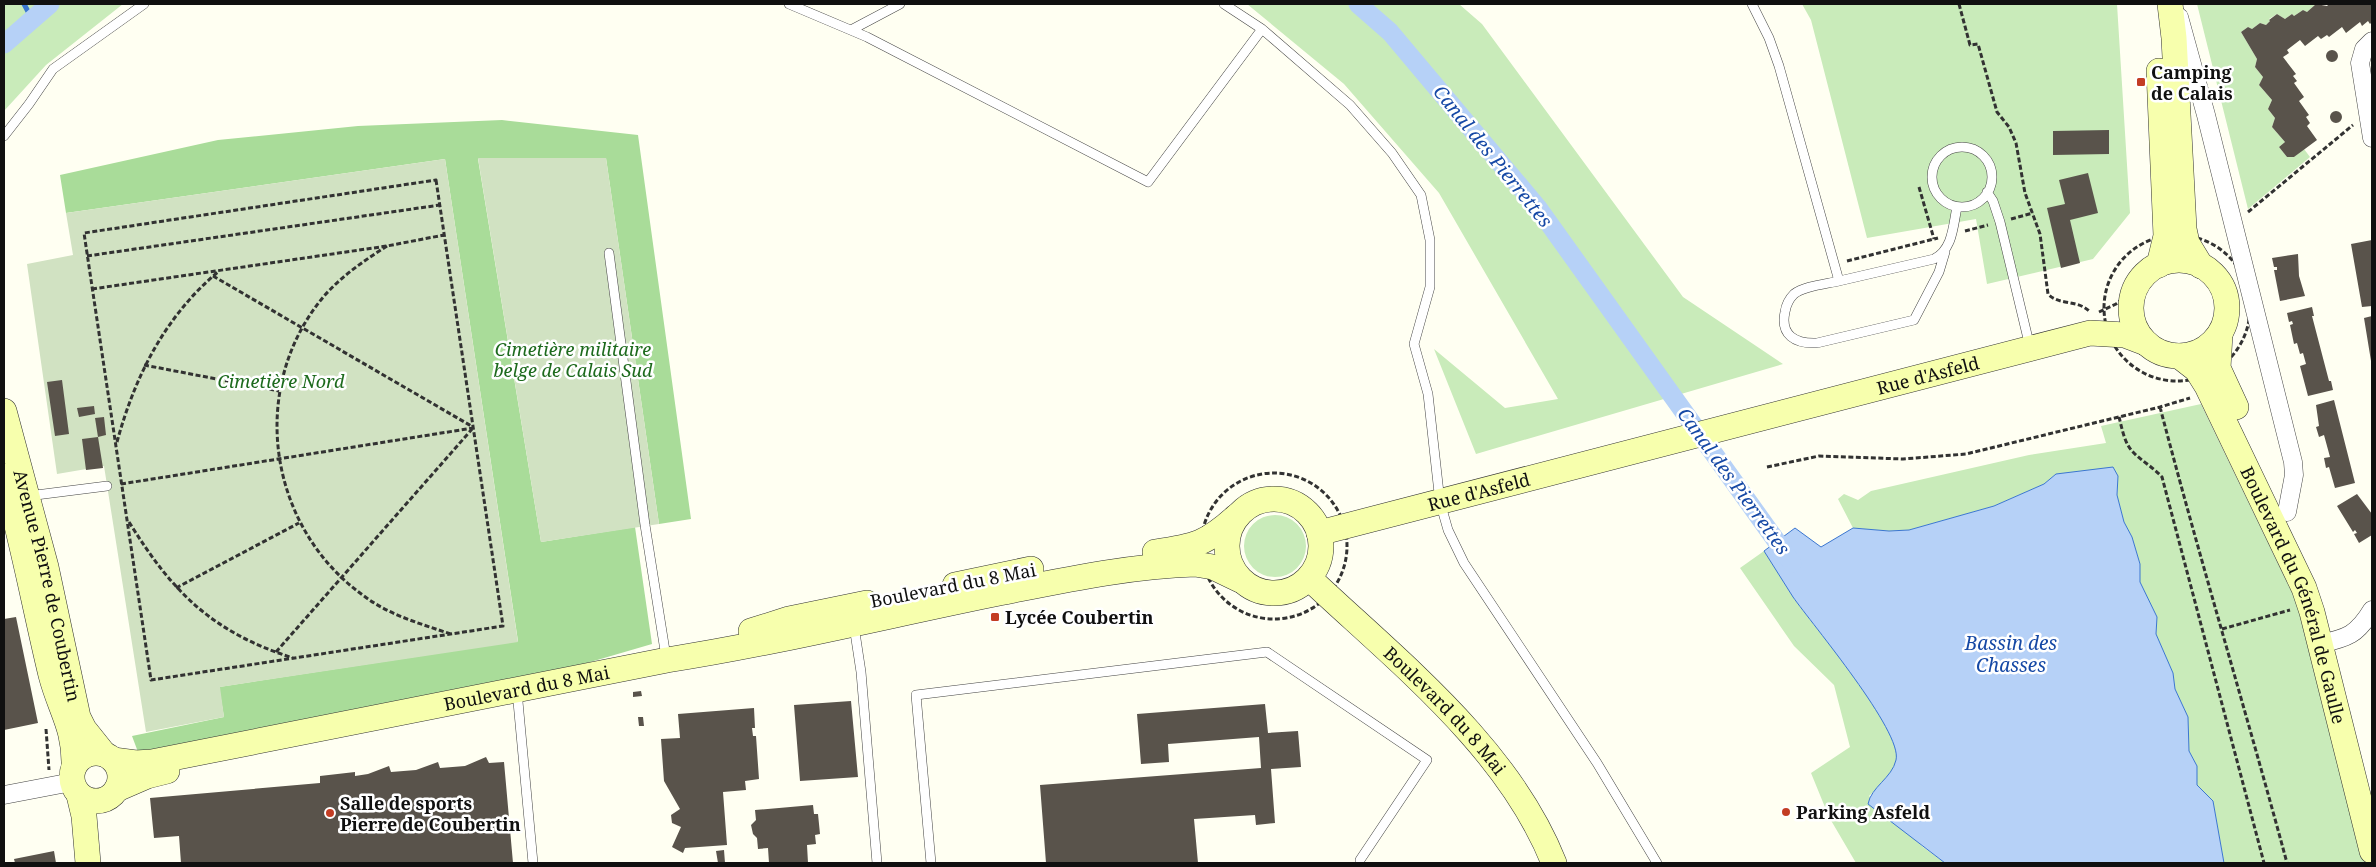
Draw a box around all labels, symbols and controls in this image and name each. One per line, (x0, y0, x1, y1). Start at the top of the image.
place label: Camping de Calais (2151, 60, 2233, 105)
marker: Camping de Calais (2135, 76, 2147, 88)
water label: Canal des Pierrettes (1428, 79, 1559, 233)
park label: Cimetière militaire belge de Calais Sud (493, 337, 653, 382)
street label: Rue d'Asfeld (1874, 350, 1982, 400)
park label: Cimetière Nord (218, 369, 345, 393)
water label: Canal des Pierrettes (1672, 402, 1796, 560)
street label: Boulevard du Général de Gaulle (2235, 462, 2352, 726)
street label: Avenue Pierre de Coubertin (8, 467, 86, 704)
street label: Rue d'Asfeld (1425, 467, 1533, 516)
street label: Boulevard du 8 Mai (868, 557, 1038, 613)
place label: Lycée Coubertin (1005, 605, 1154, 629)
marker: Lycée Coubertin (989, 611, 1001, 623)
water label: Bassin des Chasses (1964, 630, 2057, 678)
street label: Boulevard du 8 Mai (1379, 641, 1512, 780)
street label: Boulevard du 8 Mai (442, 660, 612, 716)
place label: Salle de sports Pierre de Coubertin (340, 791, 521, 836)
place label: Parking Asfeld (1796, 800, 1930, 824)
marker: Parking Asfeld (1780, 806, 1792, 818)
marker: Salle de sports Pierre de Coubertin (324, 807, 336, 819)

